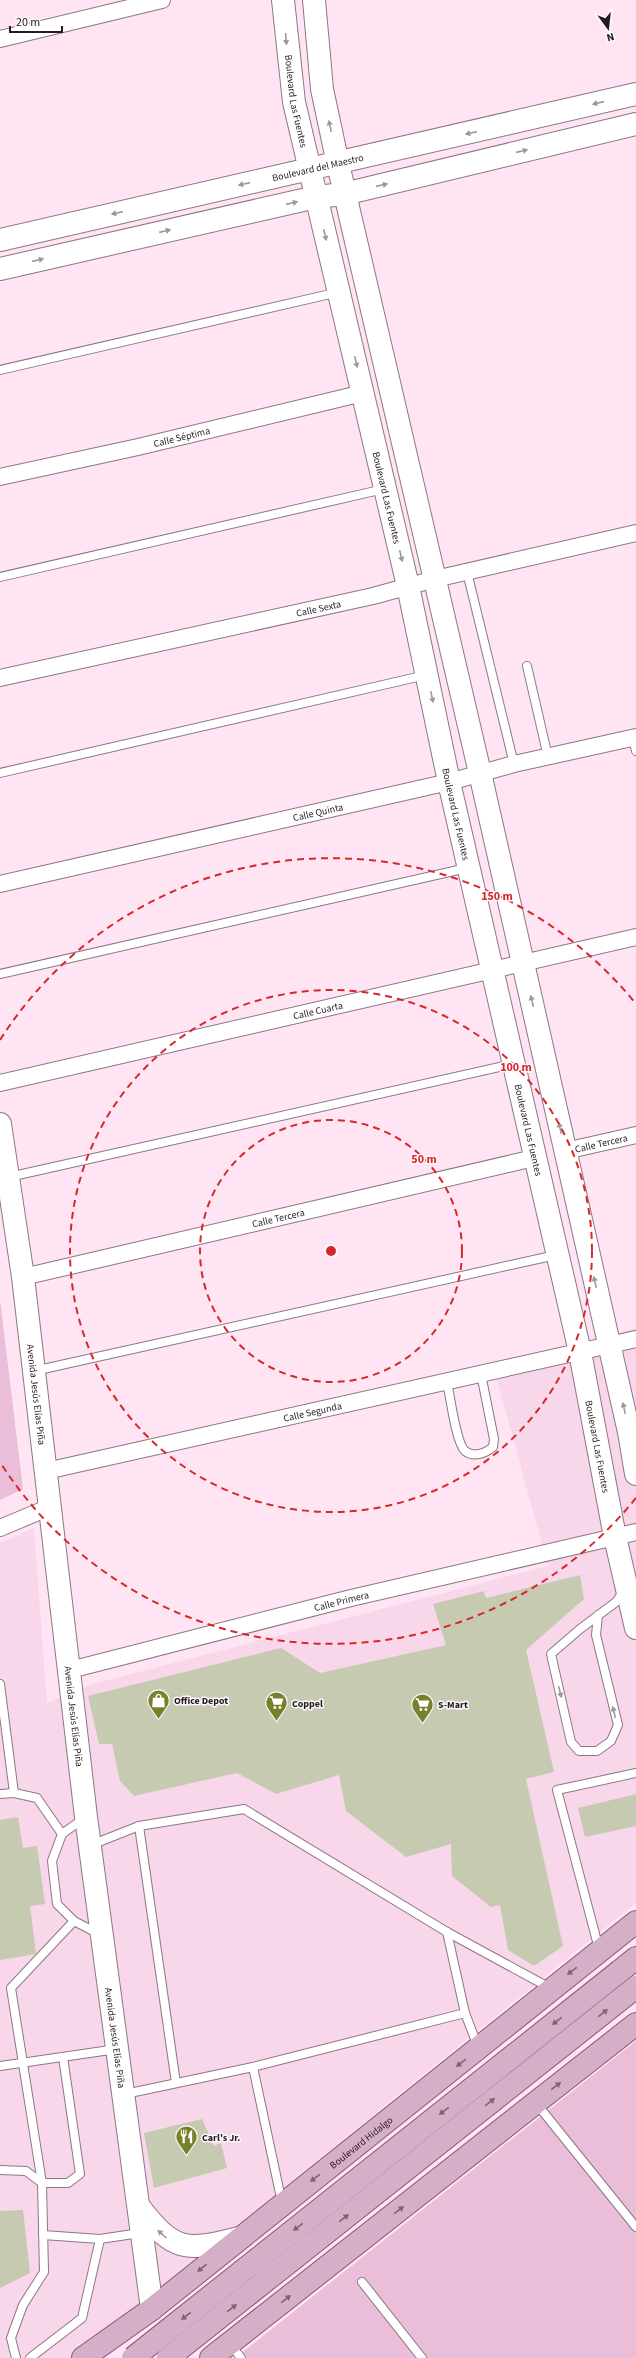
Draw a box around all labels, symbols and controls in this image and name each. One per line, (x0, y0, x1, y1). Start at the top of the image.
scale bar (10, 8, 62, 34)
north arrow (588, 8, 628, 48)
text: 20 m (16, 14, 40, 31)
text: N (605, 29, 616, 45)
one-way arrow (283, 33, 289, 45)
street label: Boulevard Las Fuentes (281, 54, 310, 149)
one-way arrow (592, 101, 604, 107)
one-way arrow (326, 120, 332, 132)
one-way arrow (465, 130, 477, 136)
one-way arrow (517, 148, 529, 154)
street label: Boulevard del Maestro (271, 151, 365, 185)
one-way arrow (376, 181, 389, 187)
one-way arrow (238, 182, 250, 188)
one-way arrow (286, 199, 298, 205)
one-way arrow (111, 211, 123, 217)
one-way arrow (159, 228, 171, 234)
one-way arrow (322, 229, 328, 241)
one-way arrow (32, 257, 44, 263)
one-way arrow (353, 355, 359, 368)
street label: Calle Séptima (152, 424, 211, 451)
street label: Boulevard Las Fuentes (369, 450, 404, 545)
one-way arrow (398, 550, 404, 563)
street label: Calle Sexta (295, 597, 342, 621)
one-way arrow (429, 691, 435, 703)
street label: Boulevard Las Fuentes (438, 767, 473, 862)
street label: Calle Quinta (292, 800, 345, 825)
text: 150 m (481, 888, 513, 905)
one-way arrow (528, 994, 534, 1007)
street label: Calle Cuarta (292, 999, 344, 1024)
text: 100 m (500, 1059, 532, 1076)
street label: Boulevard Las Fuentes (511, 1083, 545, 1177)
one-way arrow (556, 1121, 562, 1134)
street label: Calle Tercera (574, 1131, 629, 1157)
text: 50 m (411, 1151, 437, 1168)
street label: Calle Tercera (251, 1206, 306, 1231)
centre of rings (324, 1244, 338, 1258)
one-way arrow (592, 1275, 598, 1288)
street label: Avenida Jesús Elías Piña (23, 1343, 49, 1446)
street label: Calle Segunda (282, 1399, 343, 1426)
street label: Boulevard Las Fuentes (581, 1399, 612, 1494)
one-way arrow (621, 1402, 627, 1414)
street label: Calle Primera (313, 1588, 370, 1615)
street label: Avenida Jesús Elías Piña (60, 1665, 86, 1768)
one-way arrow (557, 1686, 563, 1698)
shop icon: Office Depot (145, 1687, 171, 1720)
supermarket icon: Coppel (264, 1690, 290, 1723)
supermarket icon: S-Mart (409, 1691, 435, 1724)
place label: Office Depot (174, 1694, 228, 1708)
place label: Coppel (292, 1697, 323, 1711)
place label: S-Mart (438, 1698, 468, 1712)
one-way arrow (611, 1705, 617, 1718)
one-way arrow (567, 1967, 578, 1976)
street label: Avenida Jesús Elías Piña (101, 1987, 128, 2089)
one-way arrow (597, 2009, 608, 2017)
one-way arrow (551, 2017, 562, 2026)
one-way arrow (455, 2058, 466, 2067)
one-way arrow (551, 2082, 562, 2091)
one-way arrow (485, 2098, 496, 2107)
one-way arrow (439, 2106, 450, 2115)
street label: Boulevard Hidalgo (327, 2113, 396, 2172)
restaurant icon: Carl's Jr. (173, 2124, 199, 2157)
place label: Carl's Jr. (202, 2131, 240, 2145)
one-way arrow (309, 2173, 320, 2182)
one-way arrow (393, 2206, 404, 2214)
one-way arrow (339, 2214, 350, 2222)
one-way arrow (293, 2222, 304, 2231)
one-way arrow (157, 2229, 167, 2238)
one-way arrow (197, 2263, 208, 2272)
one-way arrow (280, 2295, 291, 2303)
one-way arrow (226, 2303, 237, 2312)
one-way arrow (180, 2312, 191, 2320)

